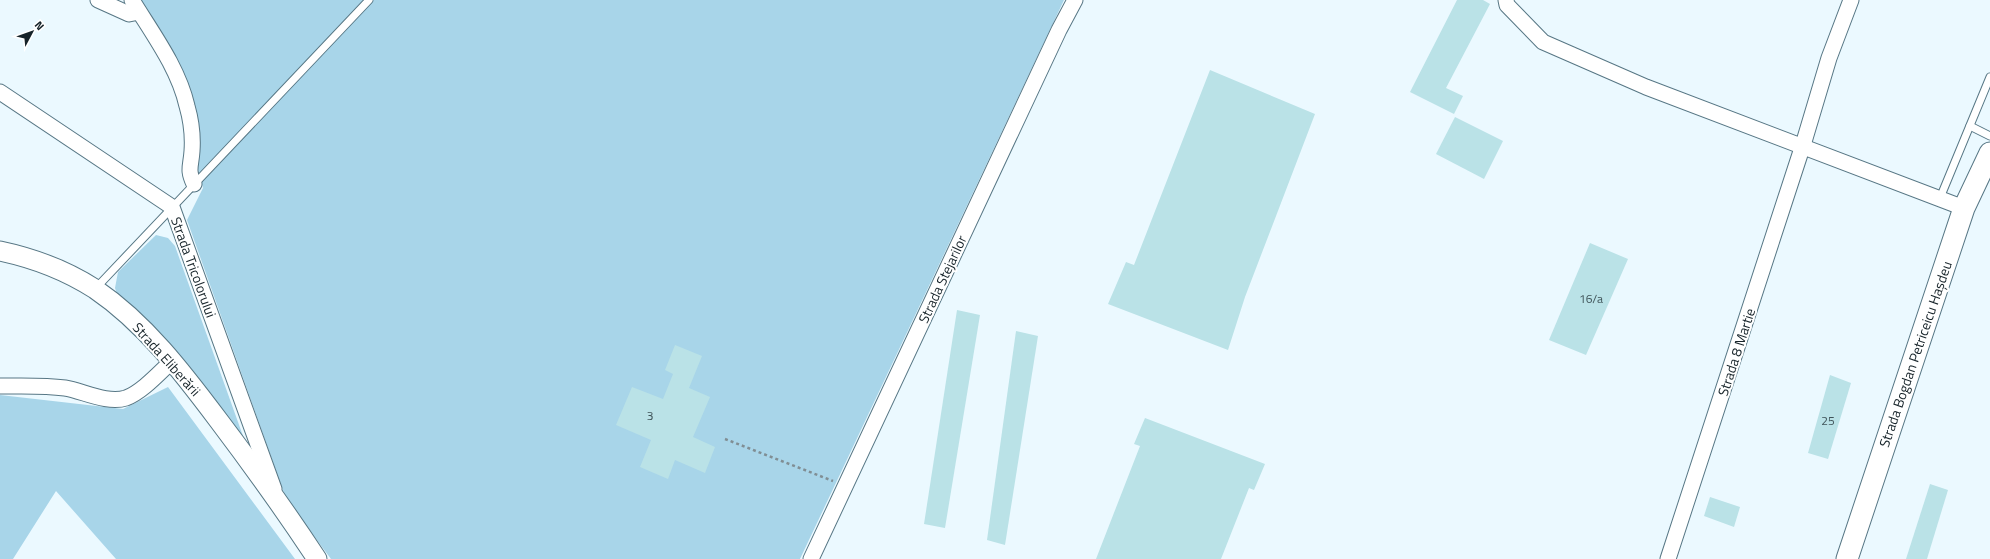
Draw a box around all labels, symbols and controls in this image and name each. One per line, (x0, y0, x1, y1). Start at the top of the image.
north arrow (12, 12, 52, 52)
text: N (31, 17, 48, 34)
street label: Strada Tricolorului (166, 214, 222, 320)
street label: Strada Stejarilor (912, 232, 972, 326)
street label: Strada Bogdan Petriceicu Hașdeu (1873, 258, 1957, 450)
house number: 16/a (1579, 289, 1603, 308)
street label: Strada 8 Martie (1712, 305, 1760, 399)
street label: Strada Eliberării (128, 317, 206, 401)
house number: 3 (647, 406, 653, 425)
house number: 25 (1821, 411, 1835, 430)

